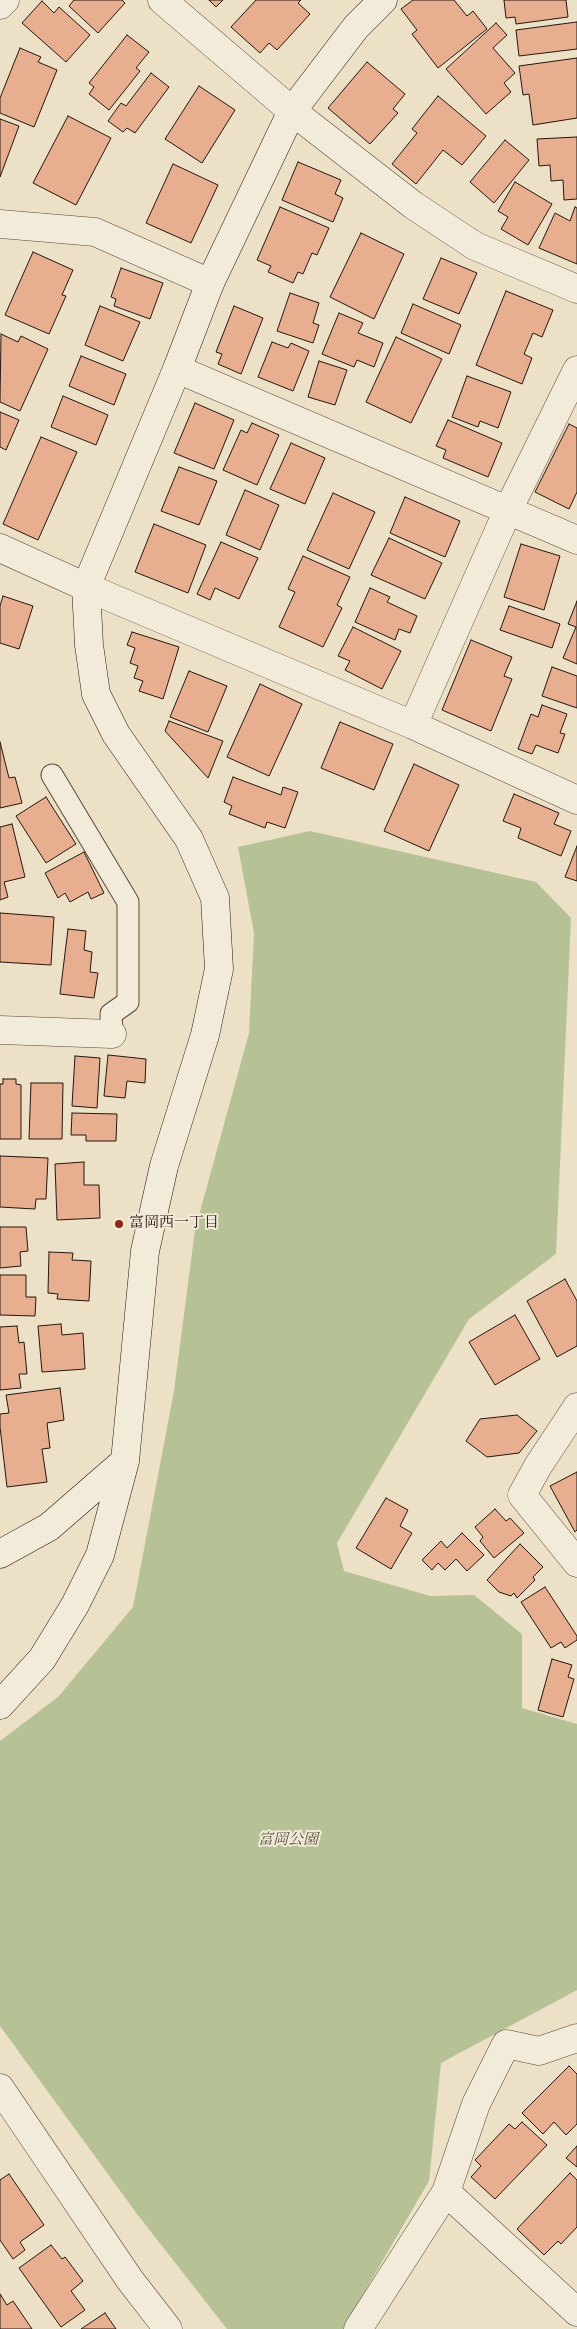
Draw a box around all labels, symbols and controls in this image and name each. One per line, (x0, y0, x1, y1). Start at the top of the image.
place label: 富岡西一丁目 (129, 1215, 219, 1233)
marker: 富岡西一丁目 (113, 1218, 125, 1230)
park label: 富岡公園 (258, 1832, 318, 1850)

